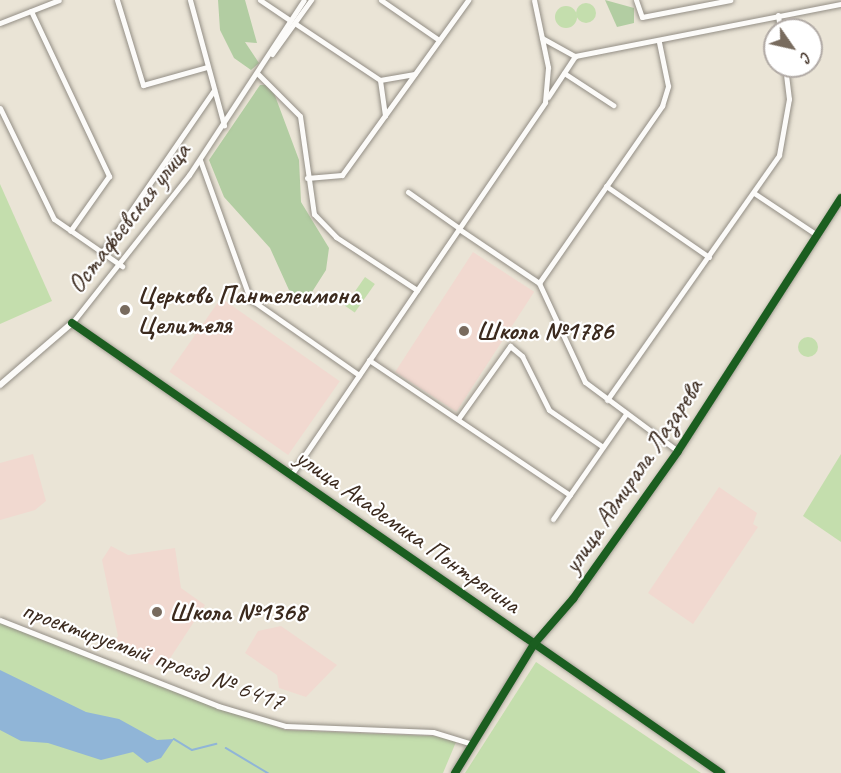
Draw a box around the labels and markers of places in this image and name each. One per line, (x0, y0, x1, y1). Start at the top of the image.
place label: Церковь Пантелеимона Целителя (137, 279, 359, 340)
marker: Церковь Пантелеимона Целителя (118, 303, 132, 317)
place label: Школа №1786 (476, 315, 613, 347)
marker: Школа №1786 (457, 324, 471, 338)
place label: Школа №1368 (169, 596, 306, 628)
marker: Школа №1368 (150, 605, 164, 619)

